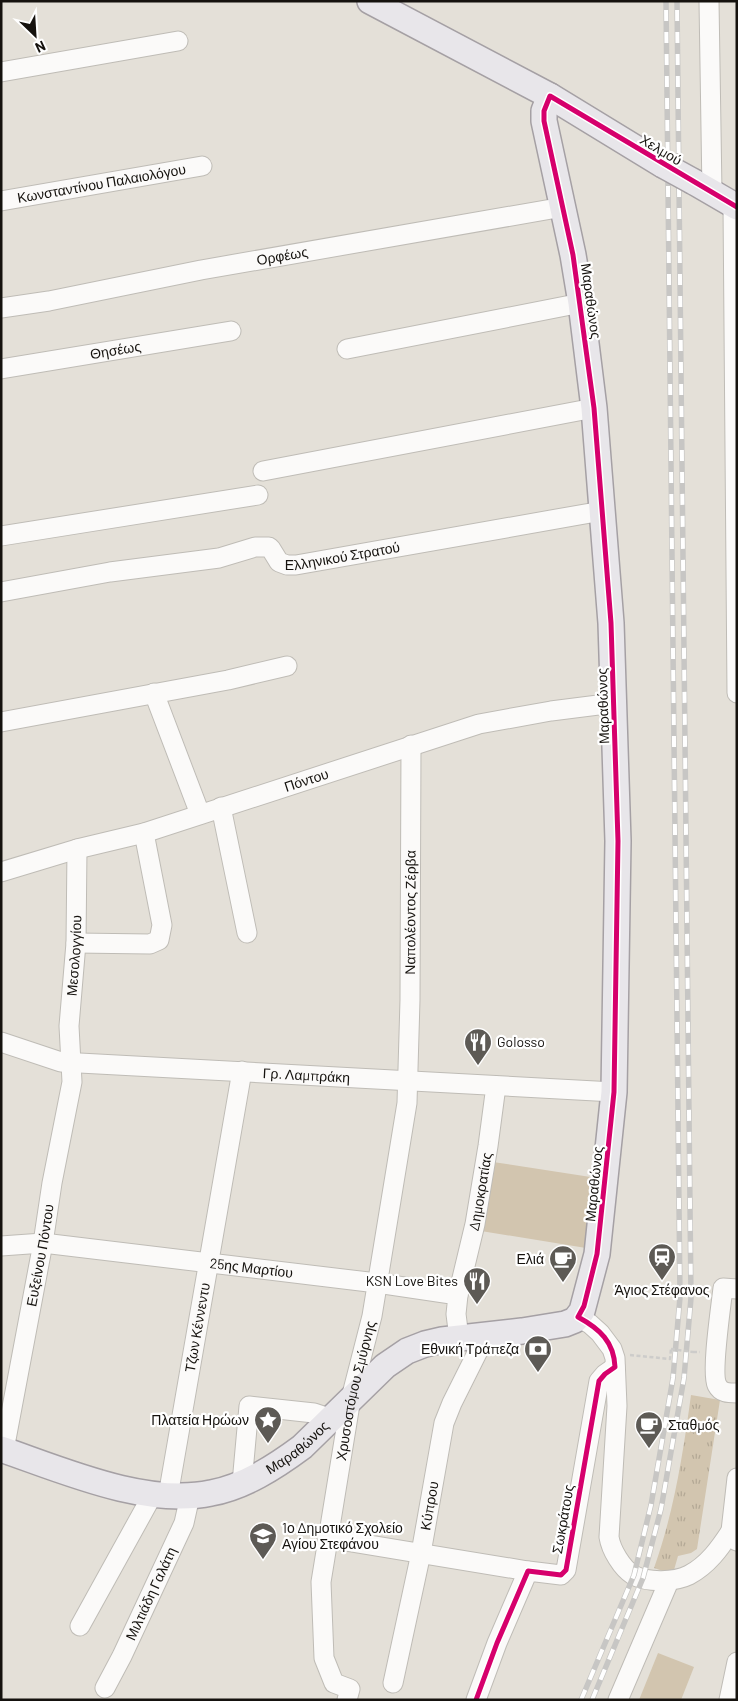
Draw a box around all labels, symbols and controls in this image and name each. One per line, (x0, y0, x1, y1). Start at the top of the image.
north arrow (10, 10, 60, 60)
text: N (33, 38, 49, 57)
street label: Χελμού (637, 131, 685, 169)
street label: Κωνσταντίνου Παλαιολόγου (16, 160, 187, 206)
street label: Ορφέως (255, 243, 309, 268)
street label: Μαραθώνος (578, 262, 605, 340)
street label: Θησέως (89, 337, 142, 362)
street label: Ελληνικού Στρατού (285, 538, 401, 573)
street label: Μαραθώνος (593, 667, 612, 744)
street label: Πόντου (282, 765, 331, 795)
street label: Ναπολέοντος Ζέρβα (401, 850, 419, 975)
street label: Μεσολογγίου (63, 915, 84, 997)
restaurant icon: Golosso (463, 1027, 493, 1066)
place label: Golosso (497, 1033, 545, 1050)
street label: Γρ. Λαμπράκη (262, 1064, 351, 1086)
street label: Μαραθώνος (581, 1145, 606, 1223)
street label: Δημοκρατίας (465, 1151, 495, 1232)
street label: Ευξείνου Πόντου (22, 1203, 57, 1308)
station icon: Άγιος Στέφανος (647, 1242, 677, 1281)
cafe icon: Ελιά (548, 1244, 578, 1283)
place label: Ελιά (516, 1250, 544, 1267)
street label: 25ης Μαρτίου (209, 1254, 294, 1281)
restaurant icon: KSN Love Bites (462, 1266, 492, 1305)
place label: KSN Love Bites (366, 1272, 458, 1289)
street label: Τζων Κέννεντυ (181, 1281, 213, 1374)
place label: Άγιος Στέφανος (615, 1281, 710, 1298)
street label: Χρυσοστόμου Σμύρνης (332, 1319, 379, 1462)
bank icon: Εθνική Τράπεζα (523, 1334, 553, 1373)
place label: Εθνική Τράπεζα (421, 1340, 519, 1357)
place icon: Πλατεία Ηρώων (253, 1405, 283, 1444)
cafe icon: Σταθμός (634, 1410, 664, 1449)
place label: Πλατεία Ηρώων (151, 1411, 249, 1428)
place label: Σταθμός (668, 1416, 720, 1433)
street label: Μαραθώνος (262, 1417, 332, 1477)
street label: Κύπρου (416, 1480, 442, 1531)
street label: Σωκράτους (548, 1483, 577, 1555)
place label: 1ο Δημοτικό Σχολείο Αγίου Στεφάνου (282, 1519, 403, 1552)
school or university icon: 1ο Δημοτικό Σχολείο Αγίου Στεφάνου (248, 1521, 278, 1560)
street label: Μιλτιάδη Γαλάτη (122, 1544, 180, 1643)

